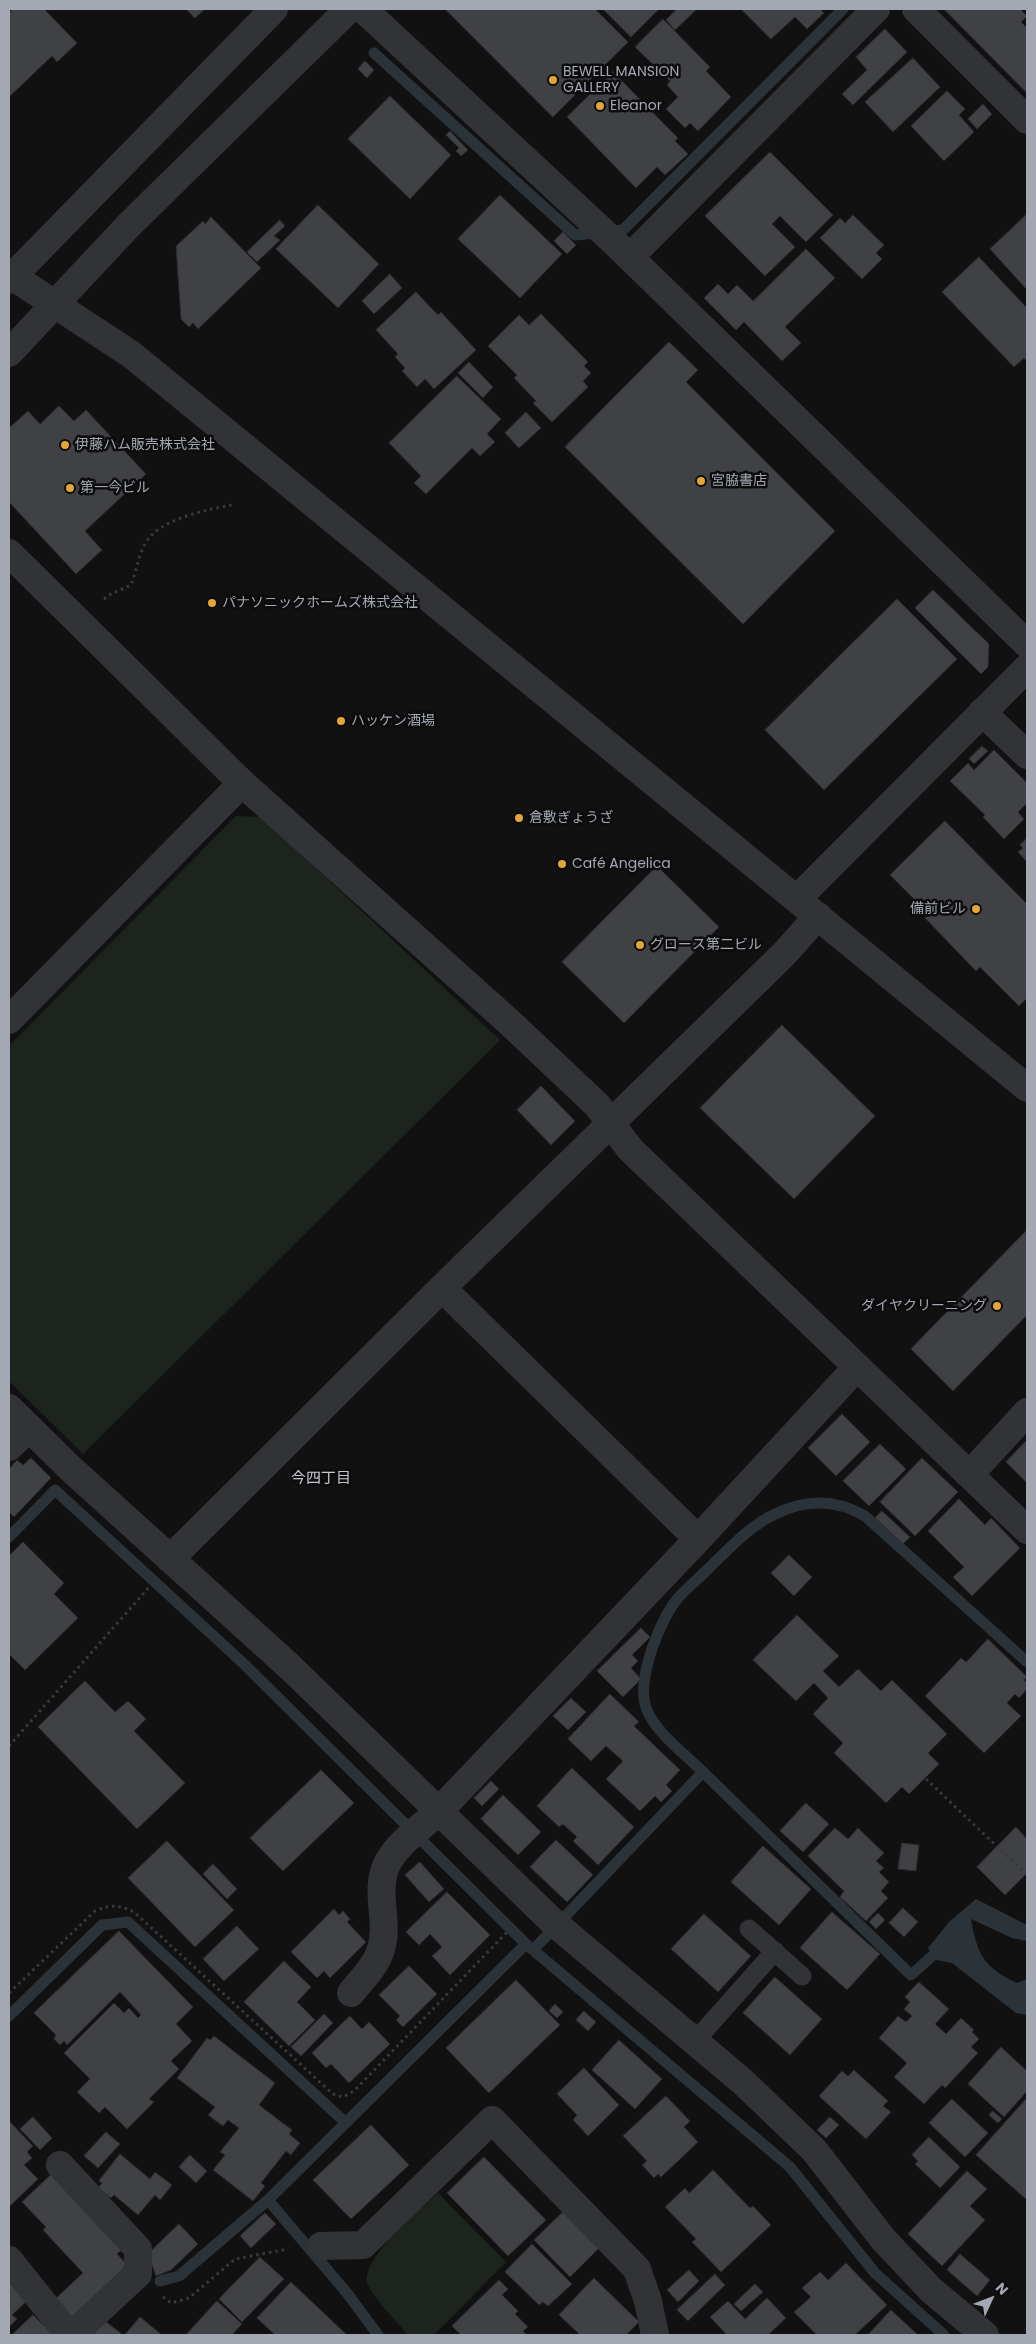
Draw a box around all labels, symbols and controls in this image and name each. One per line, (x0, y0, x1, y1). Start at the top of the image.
place label: BEWELL MANSION GALLERY (563, 64, 679, 96)
marker: BEWELL MANSION GALLERY (547, 74, 559, 86)
place label: Eleanor (610, 98, 662, 114)
marker: Eleanor (594, 100, 606, 112)
place label: 伊藤ハム販売株式会社 (75, 437, 215, 453)
marker: 伊藤ハム販売株式会社 (59, 439, 71, 451)
place label: 宮脇書店 (711, 473, 767, 489)
marker: 宮脇書店 (695, 475, 707, 487)
place label: 第一今ビル (80, 480, 150, 496)
marker: 第一今ビル (64, 482, 76, 494)
place label: パナソニックホームズ株式会社 (222, 595, 418, 611)
marker: パナソニックホームズ株式会社 (206, 597, 218, 609)
place label: ハッケン酒場 (351, 713, 435, 729)
marker: ハッケン酒場 (335, 715, 347, 727)
place label: 倉敷ぎょうざ (529, 810, 613, 826)
marker: 倉敷ぎょうざ (513, 812, 525, 824)
place label: Café Angelica (572, 856, 671, 872)
marker: Café Angelica (556, 858, 568, 870)
place label: 備前ビル (910, 901, 966, 917)
marker: 備前ビル (970, 903, 982, 915)
place label: グロース第二ビル (650, 937, 762, 953)
marker: グロース第二ビル (634, 939, 646, 951)
place label: ダイヤクリーニング (861, 1298, 987, 1314)
marker: ダイヤクリーニング (991, 1300, 1003, 1312)
district label: 今四丁目 (291, 1470, 351, 1488)
north arrow (966, 2274, 1016, 2324)
text: N (991, 2278, 1013, 2299)

